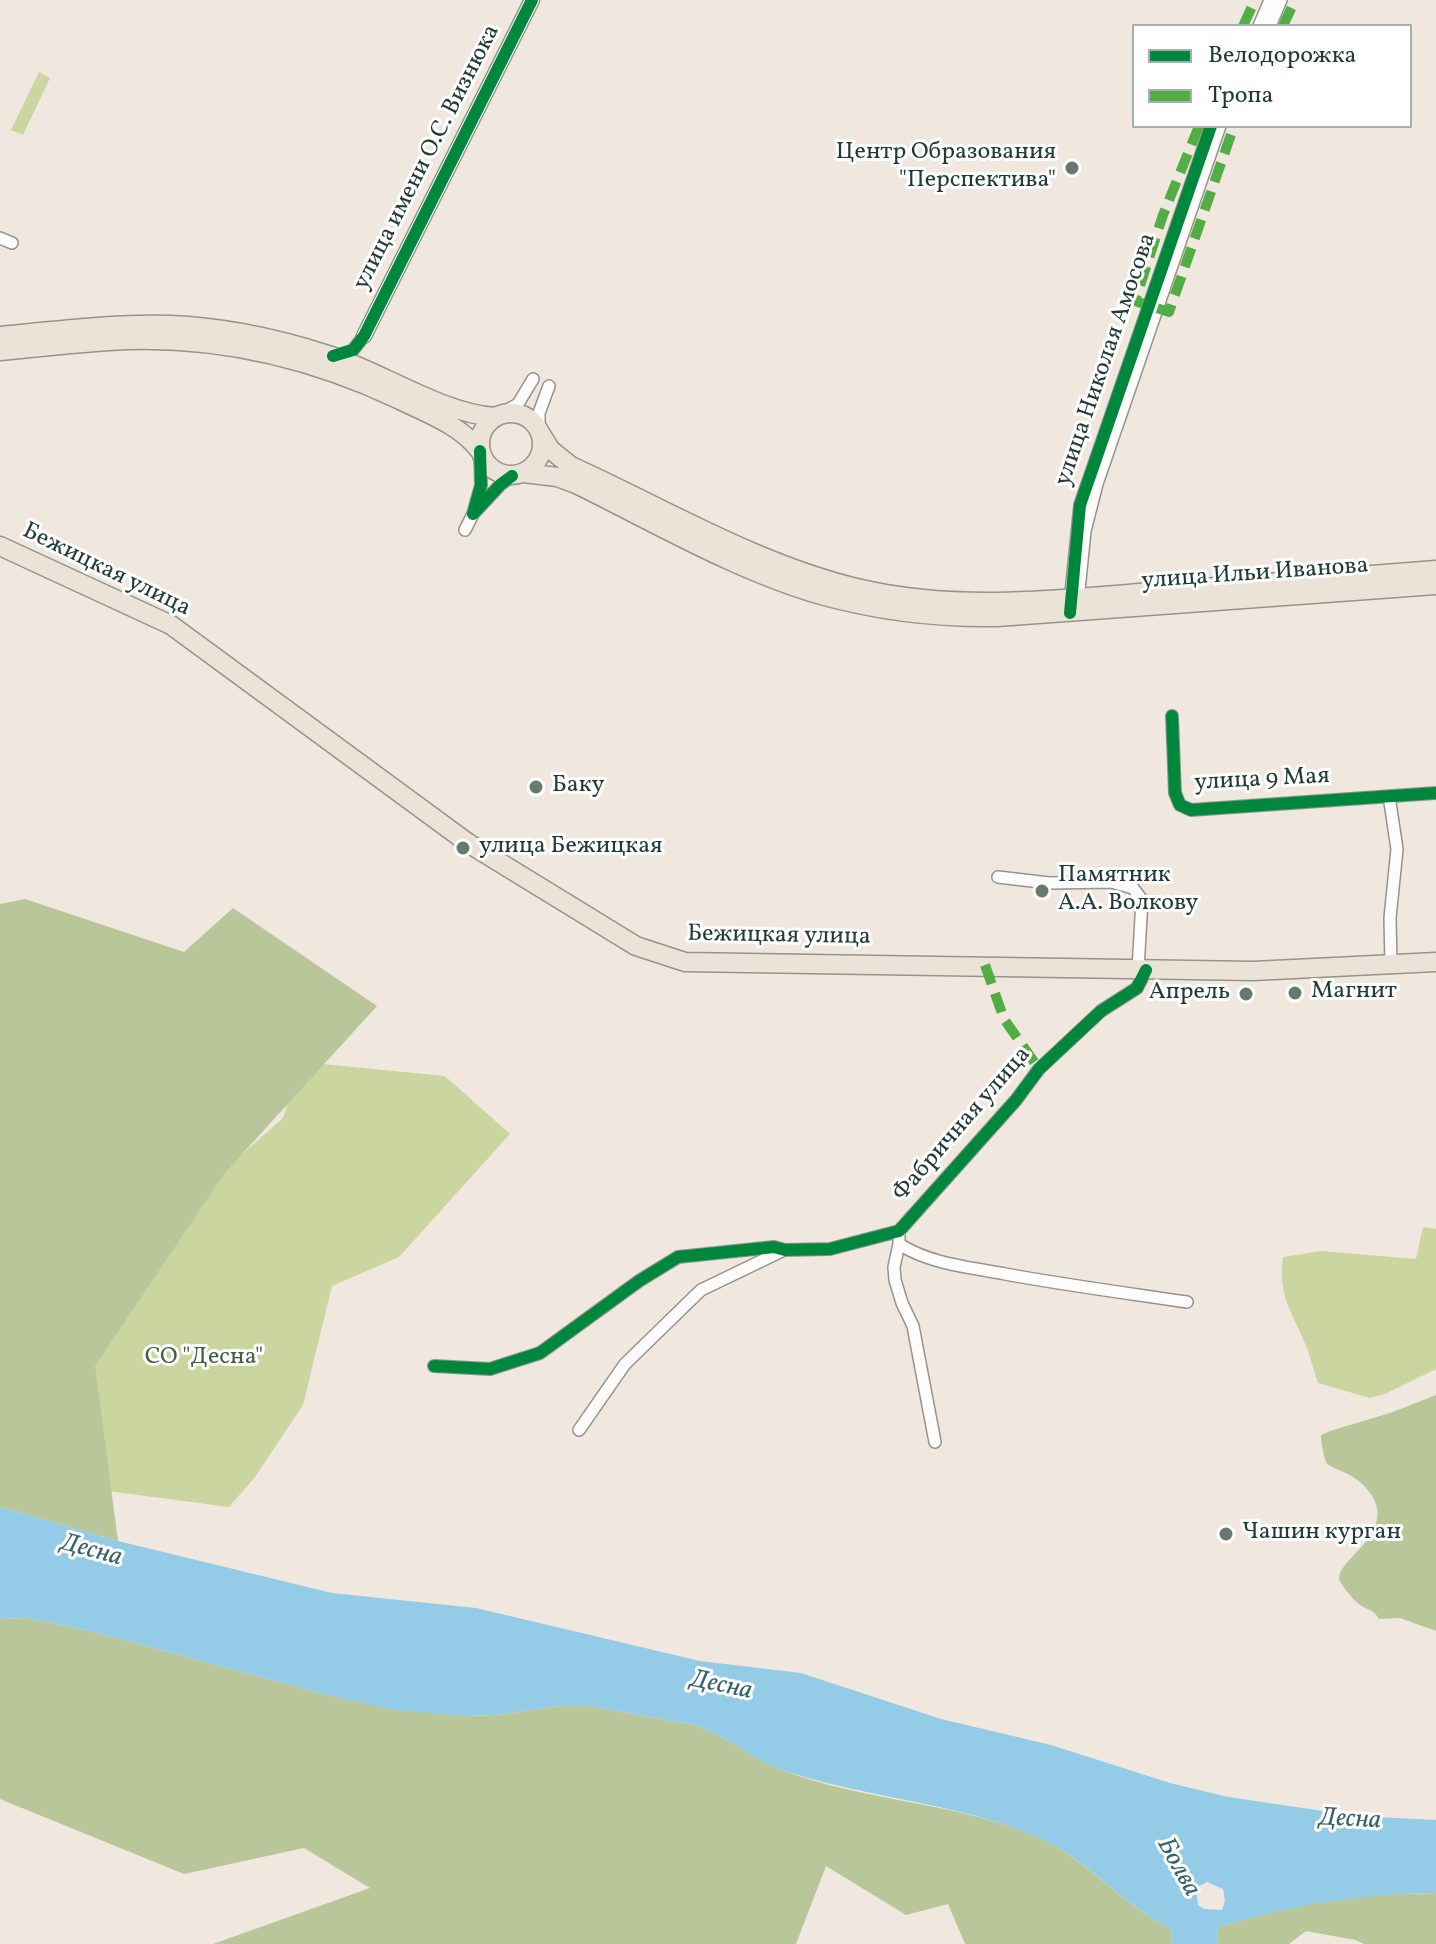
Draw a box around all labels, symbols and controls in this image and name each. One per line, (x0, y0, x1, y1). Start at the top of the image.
street label: улица имени О.С. Визнюка (348, 21, 508, 295)
legend (1132, 24, 1412, 128)
text: Велодорожка (1208, 39, 1356, 73)
text: Тропа (1208, 79, 1274, 113)
place label: Центр Образования "Перспектива" (836, 140, 1056, 196)
marker: Центр Образования "Перспектива" (1063, 159, 1081, 177)
street label: улица Николая Амосова (1050, 230, 1164, 490)
street label: Бежицкая улица (17, 518, 195, 624)
street label: улица Ильи Иванова (1141, 553, 1369, 597)
street label: улица 9 Мая (1194, 763, 1330, 799)
place label: Баку (552, 773, 604, 801)
marker: Баку (527, 778, 545, 796)
place label: улица Бежицкая (479, 834, 663, 862)
marker: улица Бежицкая (454, 839, 472, 857)
place label: Памятник А.А. Волкову (1058, 863, 1198, 919)
marker: Памятник А.А. Волкову (1033, 882, 1051, 900)
street label: Бежицкая улица (687, 921, 871, 953)
place label: Магнит (1311, 979, 1397, 1007)
place label: Апрель (1149, 980, 1230, 1008)
marker: Магнит (1286, 984, 1304, 1002)
marker: Апрель (1237, 985, 1255, 1003)
street label: Фабричная улица (888, 1042, 1038, 1208)
park label: СО "Десна" (145, 1345, 263, 1373)
place label: Чашин курган (1242, 1520, 1401, 1548)
marker: Чашин курган (1217, 1525, 1235, 1543)
water label: Десна (57, 1529, 125, 1575)
water label: Десна (687, 1665, 755, 1709)
water label: Десна (1318, 1804, 1382, 1838)
water label: Болва (1148, 1833, 1206, 1903)

